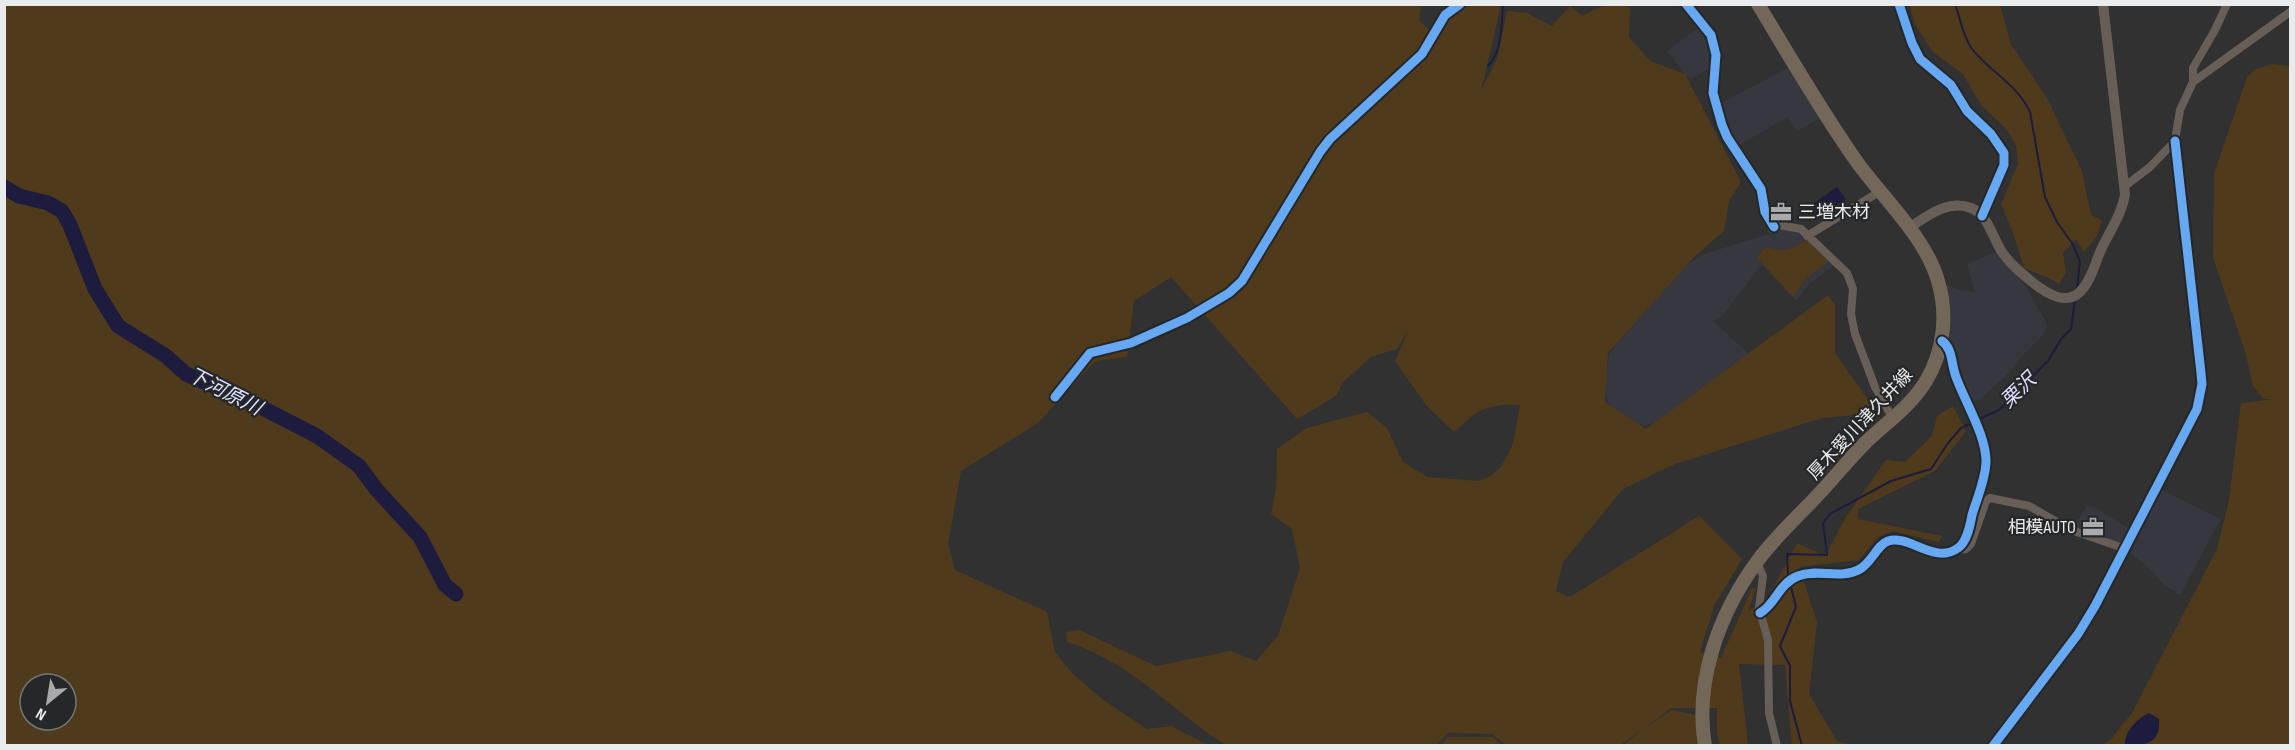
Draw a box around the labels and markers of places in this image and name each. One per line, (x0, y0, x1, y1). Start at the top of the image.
office icon: 三増木材 (1769, 200, 1793, 224)
place label: 三増木材 (1798, 202, 1870, 223)
office icon: 相模AUTO (2081, 515, 2105, 539)
place label: 相模AUTO (2008, 517, 2076, 538)

